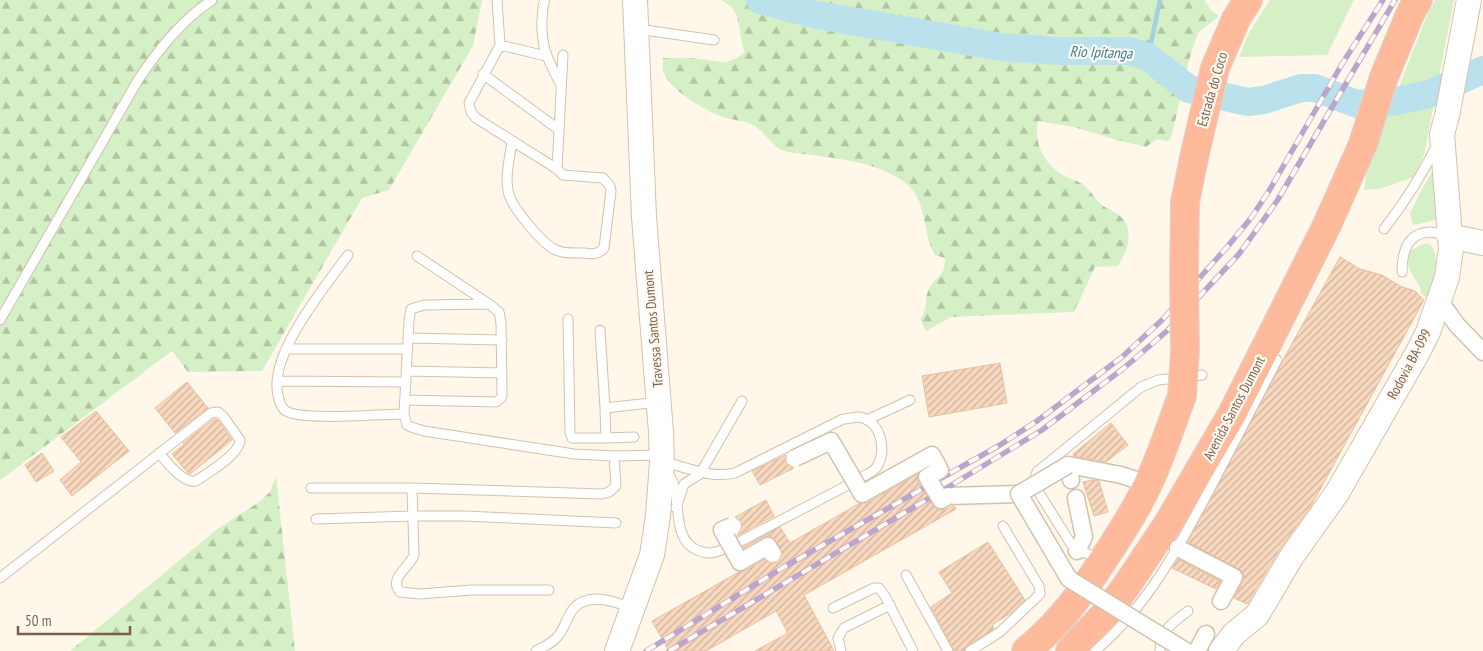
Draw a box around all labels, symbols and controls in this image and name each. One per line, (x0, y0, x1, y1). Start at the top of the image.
water label: Rio Ipitanga (1069, 41, 1134, 63)
street label: Estrada do Coco (1193, 50, 1231, 128)
street label: Travessa Santos Dumont (639, 270, 667, 388)
street label: Rodovia BA-099 (1383, 326, 1435, 402)
street label: Avenida Santos Dumont (1199, 353, 1269, 463)
scale bar (18, 604, 130, 636)
text: 50 m (25, 611, 51, 630)

